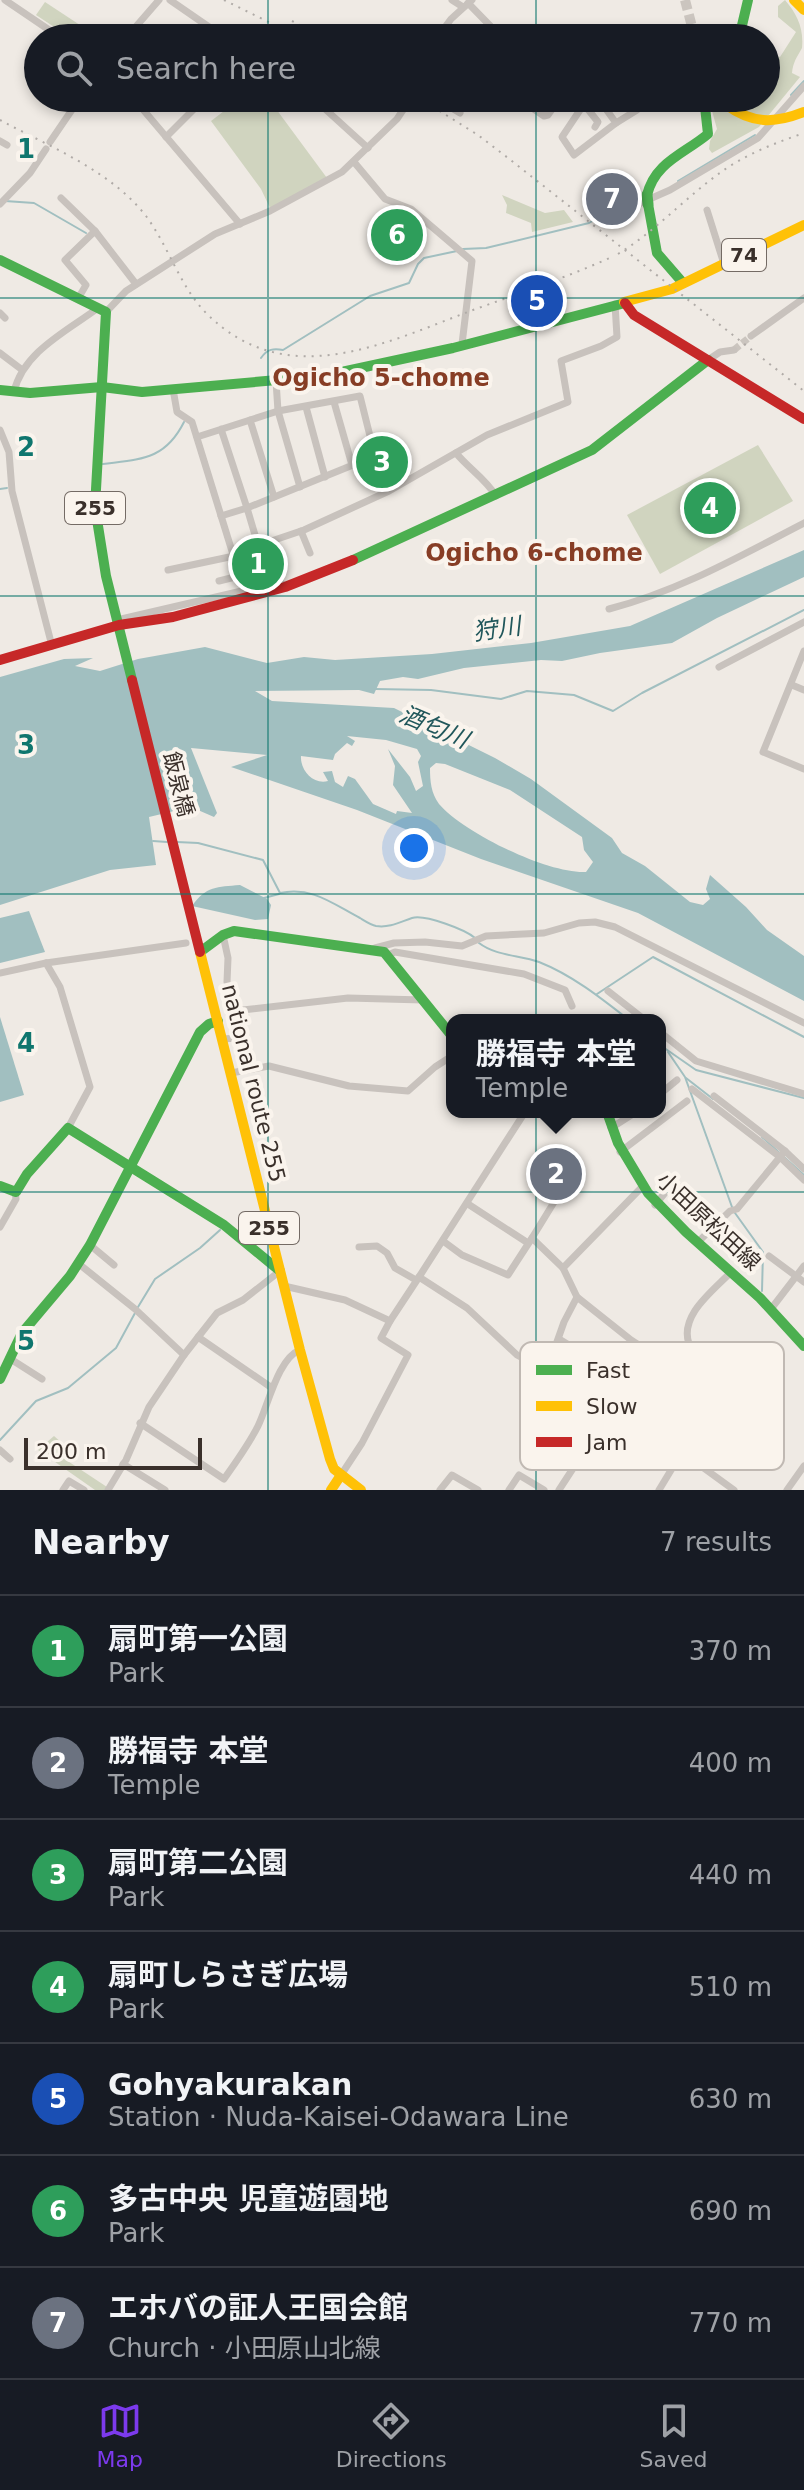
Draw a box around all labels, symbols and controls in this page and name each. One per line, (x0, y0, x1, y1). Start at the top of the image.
search box (24, 24, 780, 112)
icon: search (52, 46, 96, 90)
text: Search here (116, 51, 296, 86)
text: 1 (17, 134, 35, 164)
pin: 7 (586, 169, 638, 229)
pin: 6 (371, 205, 423, 265)
road number: 74 (722, 239, 766, 271)
pin: 5 (511, 271, 563, 331)
district label: Ogicho 5-chome (272, 364, 490, 392)
text: 2 (17, 432, 35, 462)
pin: 3 (356, 432, 408, 492)
pin: 4 (684, 478, 736, 538)
road number: 255 (65, 492, 125, 524)
pin: 1 (232, 534, 284, 594)
district label: Ogicho 6-chome (425, 539, 643, 567)
water label: 狩川 (471, 611, 526, 646)
water label: 酒匂川 (395, 700, 475, 755)
text: 3 (17, 730, 35, 760)
street label: 飯泉橋 (158, 749, 199, 819)
your location (394, 828, 434, 868)
street label: national route 255 (217, 981, 290, 1185)
popup (446, 1014, 666, 1118)
text: 4 (17, 1028, 35, 1058)
text: 勝福寺 本堂 (476, 1036, 636, 1071)
text: Temple (476, 1073, 568, 1103)
pin: 2 (530, 1144, 582, 1204)
street label: 小田原松田線 (652, 1167, 765, 1276)
road number: 255 (239, 1212, 299, 1244)
text: 5 (17, 1326, 35, 1356)
legend (520, 1342, 784, 1470)
text: Fast (586, 1358, 631, 1383)
text: Slow (586, 1394, 638, 1419)
text: Jam (584, 1430, 627, 1455)
scale bar (24, 1434, 202, 1470)
text: 200 m (36, 1439, 106, 1464)
text: Nearby (32, 1522, 170, 1562)
text: 7 results (660, 1527, 772, 1557)
text: 扇町第一公園 (108, 1621, 288, 1656)
text: 1 (49, 1636, 67, 1666)
text: 370 m (689, 1636, 772, 1666)
text: Park (108, 1658, 164, 1688)
text: 勝福寺 本堂 (108, 1733, 268, 1768)
text: 2 (49, 1748, 67, 1778)
text: 400 m (689, 1748, 772, 1778)
text: Temple (108, 1770, 201, 1800)
text: 扇町第二公園 (108, 1845, 288, 1880)
text: 3 (49, 1860, 67, 1890)
text: 440 m (689, 1860, 772, 1890)
text: Park (108, 1882, 164, 1912)
text: 扇町しらさぎ広場 (108, 1957, 348, 1992)
text: 4 (49, 1972, 67, 2002)
text: 510 m (689, 1972, 772, 2002)
text: Park (108, 1994, 164, 2024)
text: Gohyakurakan (108, 2067, 352, 2102)
text: 5 (49, 2084, 67, 2114)
text: 630 m (689, 2084, 772, 2114)
text: Station · Nuda-Kaisei-Odawara Line (108, 2102, 569, 2132)
text: 多古中央 児童遊園地 (108, 2181, 388, 2216)
text: 6 (49, 2196, 67, 2226)
text: 690 m (689, 2196, 772, 2226)
text: Park (108, 2218, 164, 2248)
text: エホバの証人王国会館 (108, 2290, 408, 2325)
text: 7 (49, 2308, 67, 2338)
text: 770 m (689, 2308, 772, 2338)
text: Church · 小田原山北線 (108, 2333, 381, 2363)
tab: Map (96, 2399, 143, 2472)
tab: Directions (336, 2399, 447, 2472)
tab: Saved (640, 2399, 708, 2472)

